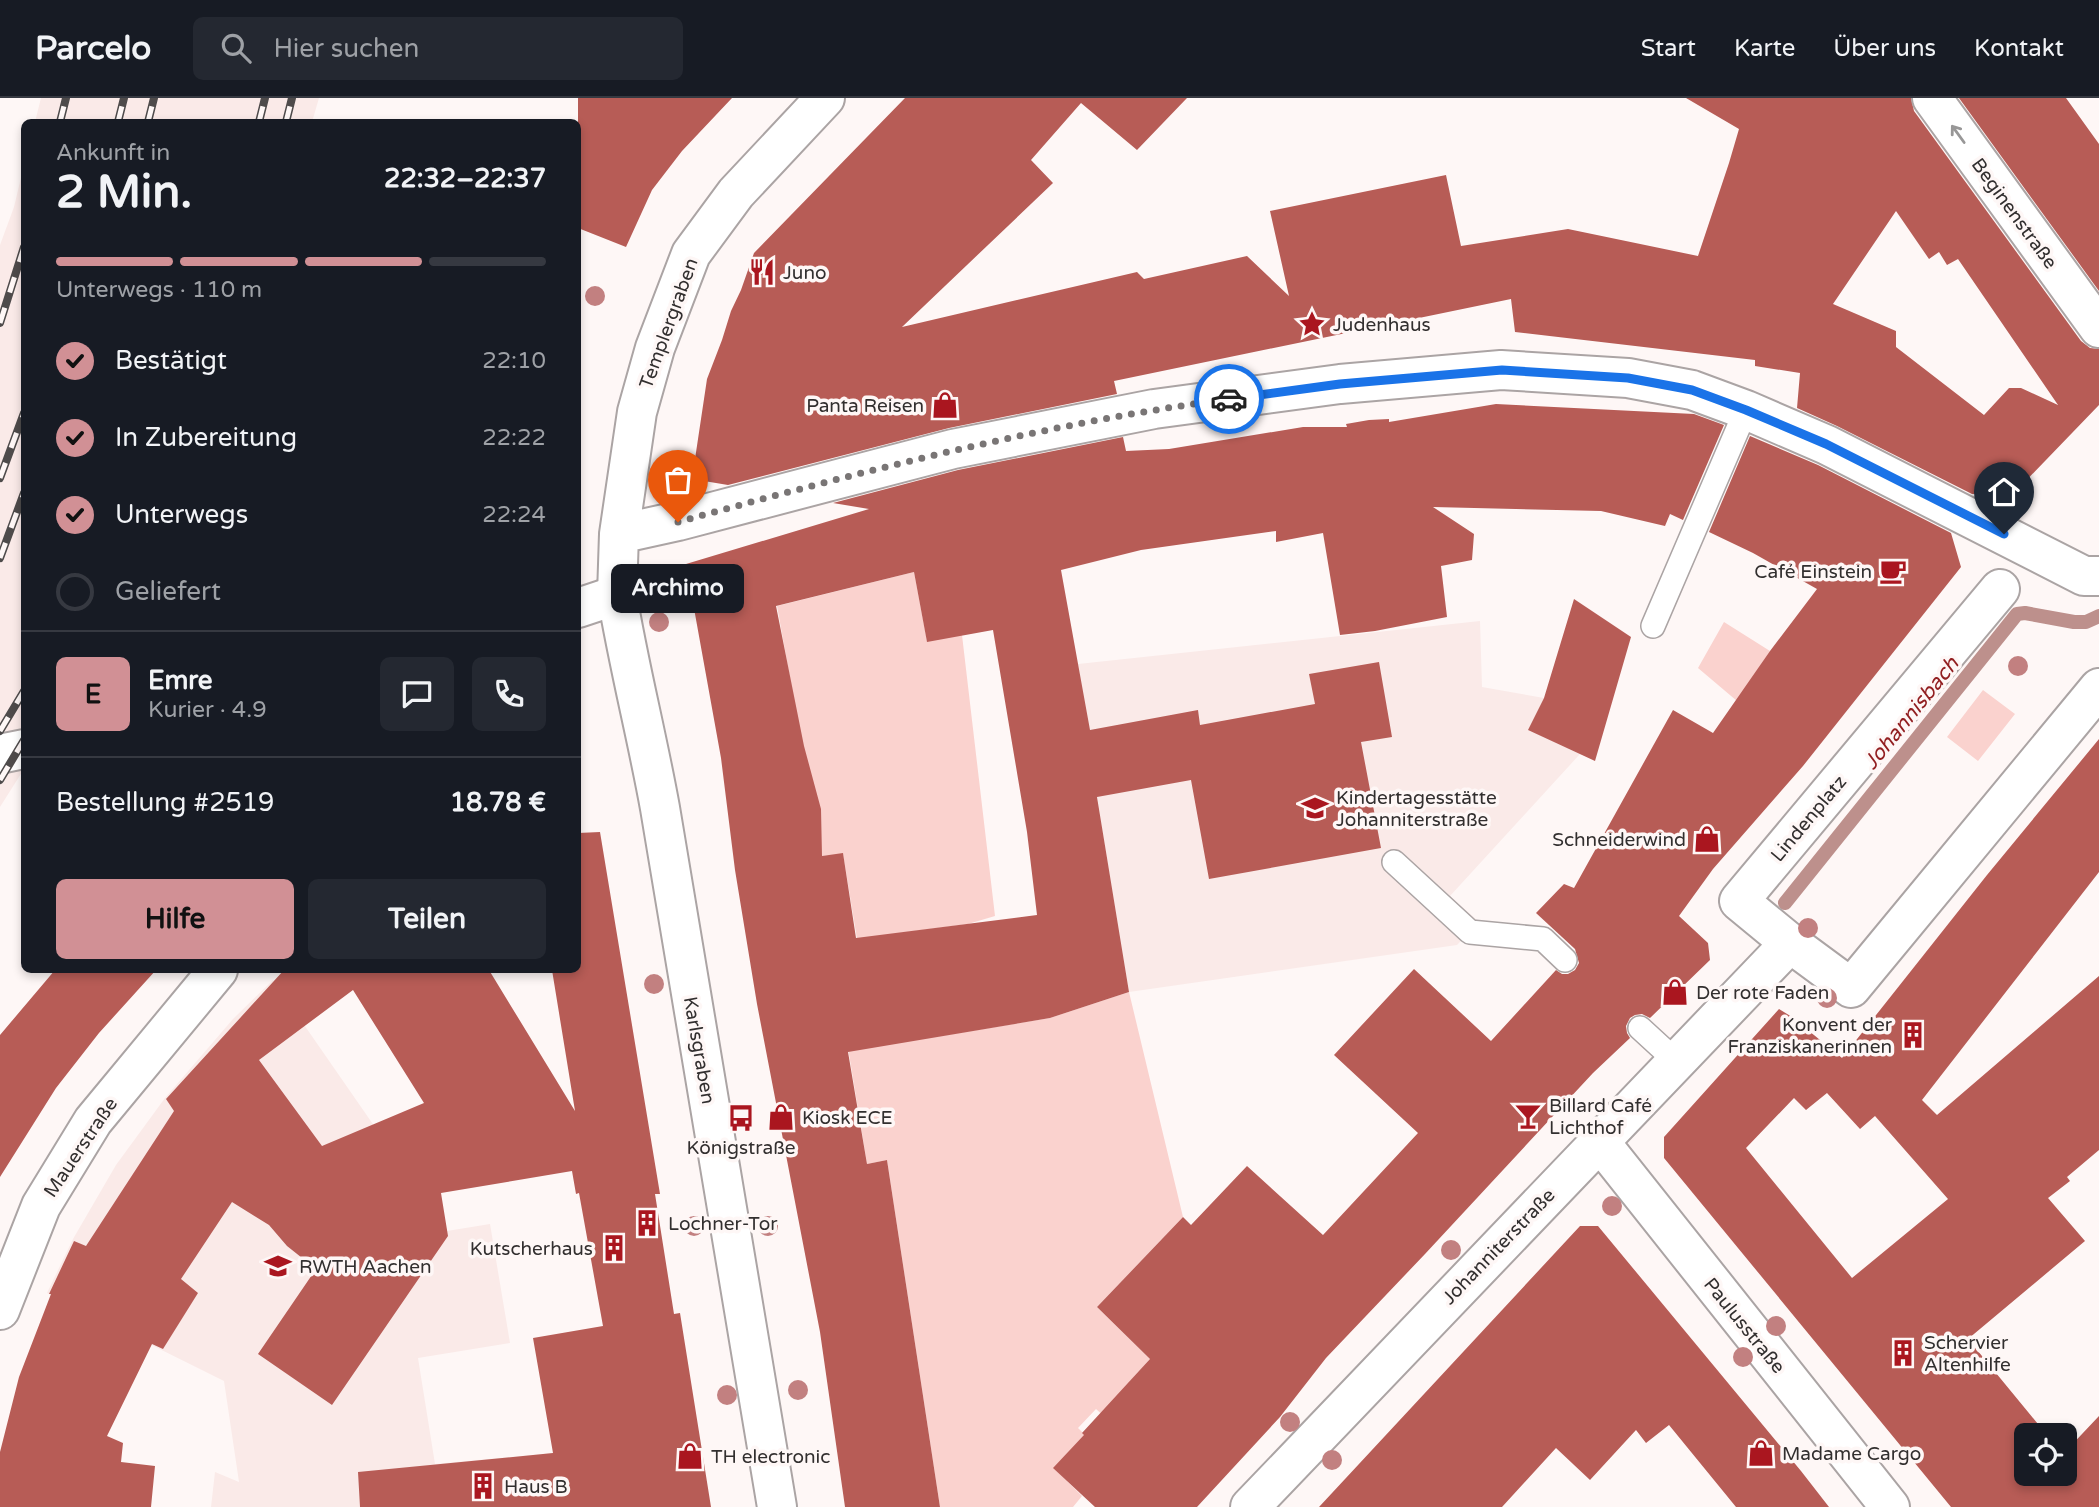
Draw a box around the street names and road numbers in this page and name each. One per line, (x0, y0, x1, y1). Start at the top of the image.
street label: Beginenstraße (1967, 154, 2062, 273)
street label: Templergraben (635, 255, 703, 392)
street label: Lindenplatz (1766, 771, 1851, 866)
street label: Karlsgraben (679, 995, 719, 1106)
street label: Mauerstraße (40, 1094, 122, 1201)
street label: Johanniterstraße (1438, 1184, 1560, 1309)
street label: Paulusstraße (1699, 1273, 1789, 1378)

